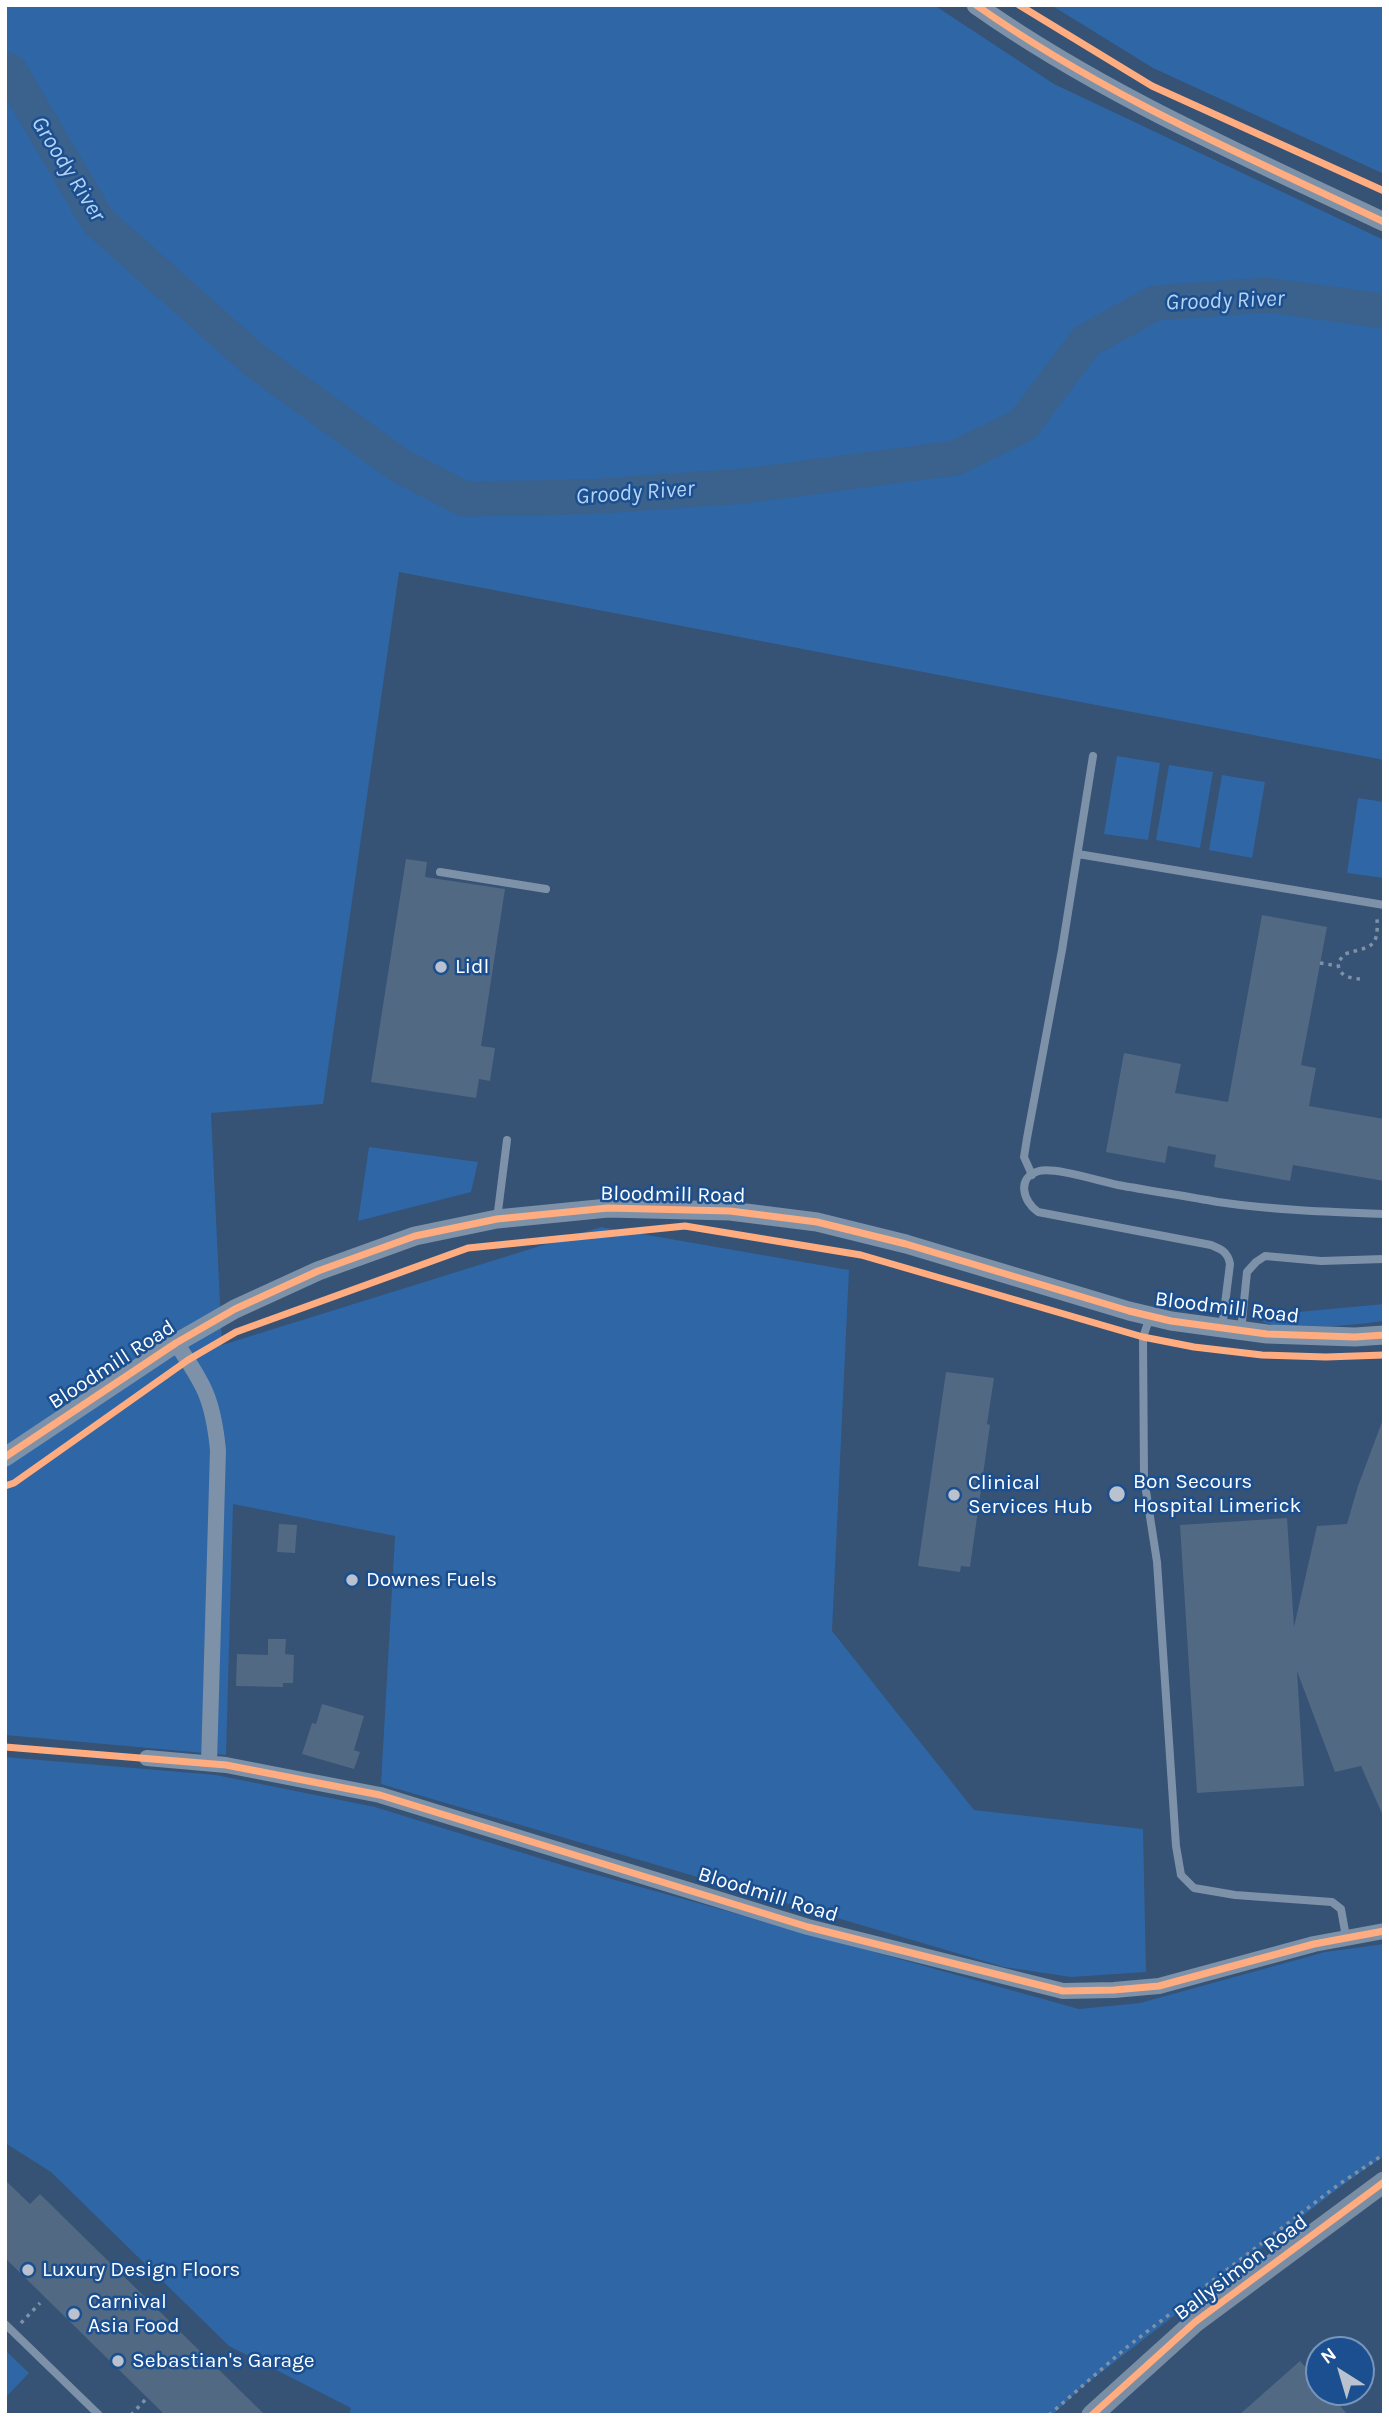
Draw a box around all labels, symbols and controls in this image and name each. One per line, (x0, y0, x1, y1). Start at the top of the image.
water label: Groody River (25, 111, 111, 227)
water label: Groody River (1165, 285, 1285, 317)
water label: Groody River (575, 475, 695, 511)
place label: Lidl (455, 954, 489, 980)
marker: Lidl (433, 959, 449, 975)
street label: Bloodmill Road (600, 1181, 746, 1209)
street label: Bloodmill Road (1153, 1287, 1301, 1329)
street label: Bloodmill Road (44, 1315, 180, 1415)
place label: Bon Secours Hospital Limerick (1133, 1469, 1301, 1519)
place label: Clinical Services Hub (968, 1470, 1093, 1520)
marker: Bon Secours Hospital Limerick (1107, 1484, 1127, 1504)
marker: Clinical Services Hub (946, 1487, 962, 1503)
place label: Downes Fuels (366, 1567, 497, 1593)
marker: Downes Fuels (344, 1572, 360, 1588)
street label: Bloodmill Road (695, 1862, 841, 1928)
street label: Ballysimon Road (1169, 2210, 1313, 2326)
place label: Luxury Design Floors (42, 2257, 240, 2283)
marker: Luxury Design Floors (20, 2262, 36, 2278)
place label: Carnival Asia Food (88, 2289, 180, 2339)
marker: Carnival Asia Food (66, 2306, 82, 2322)
north arrow (1305, 2336, 1375, 2406)
text: N (1317, 2343, 1341, 2369)
place label: Sebastian's Garage (132, 2348, 315, 2374)
marker: Sebastian's Garage (110, 2353, 126, 2369)

